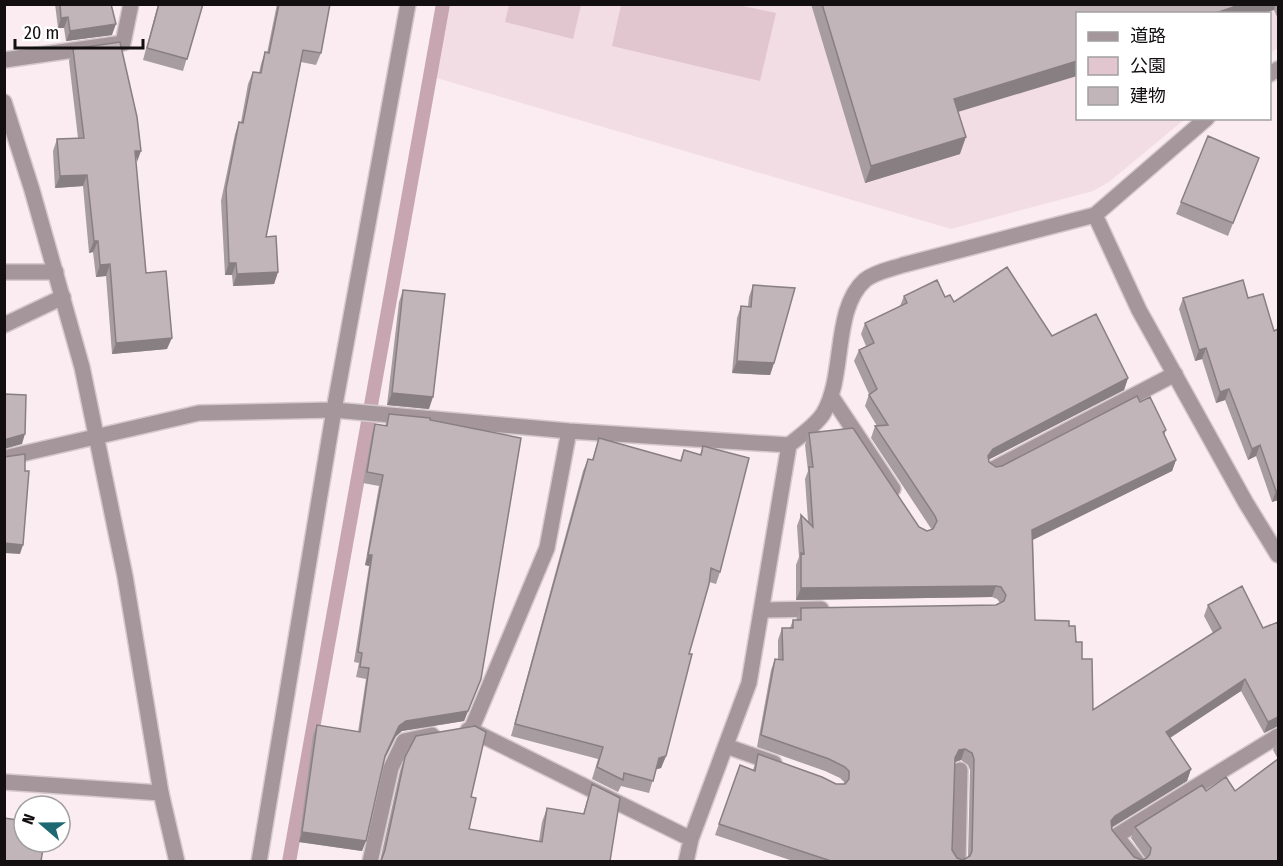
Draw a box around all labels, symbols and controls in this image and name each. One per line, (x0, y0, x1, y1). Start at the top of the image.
scale bar (15, 12, 142, 50)
legend (1076, 12, 1271, 120)
text: 20 m (24, 22, 59, 44)
text: 道路 (1130, 25, 1166, 47)
text: 公園 (1130, 55, 1166, 77)
text: 建物 (1130, 85, 1166, 107)
north arrow (12, 794, 72, 854)
text: N (18, 811, 39, 827)

